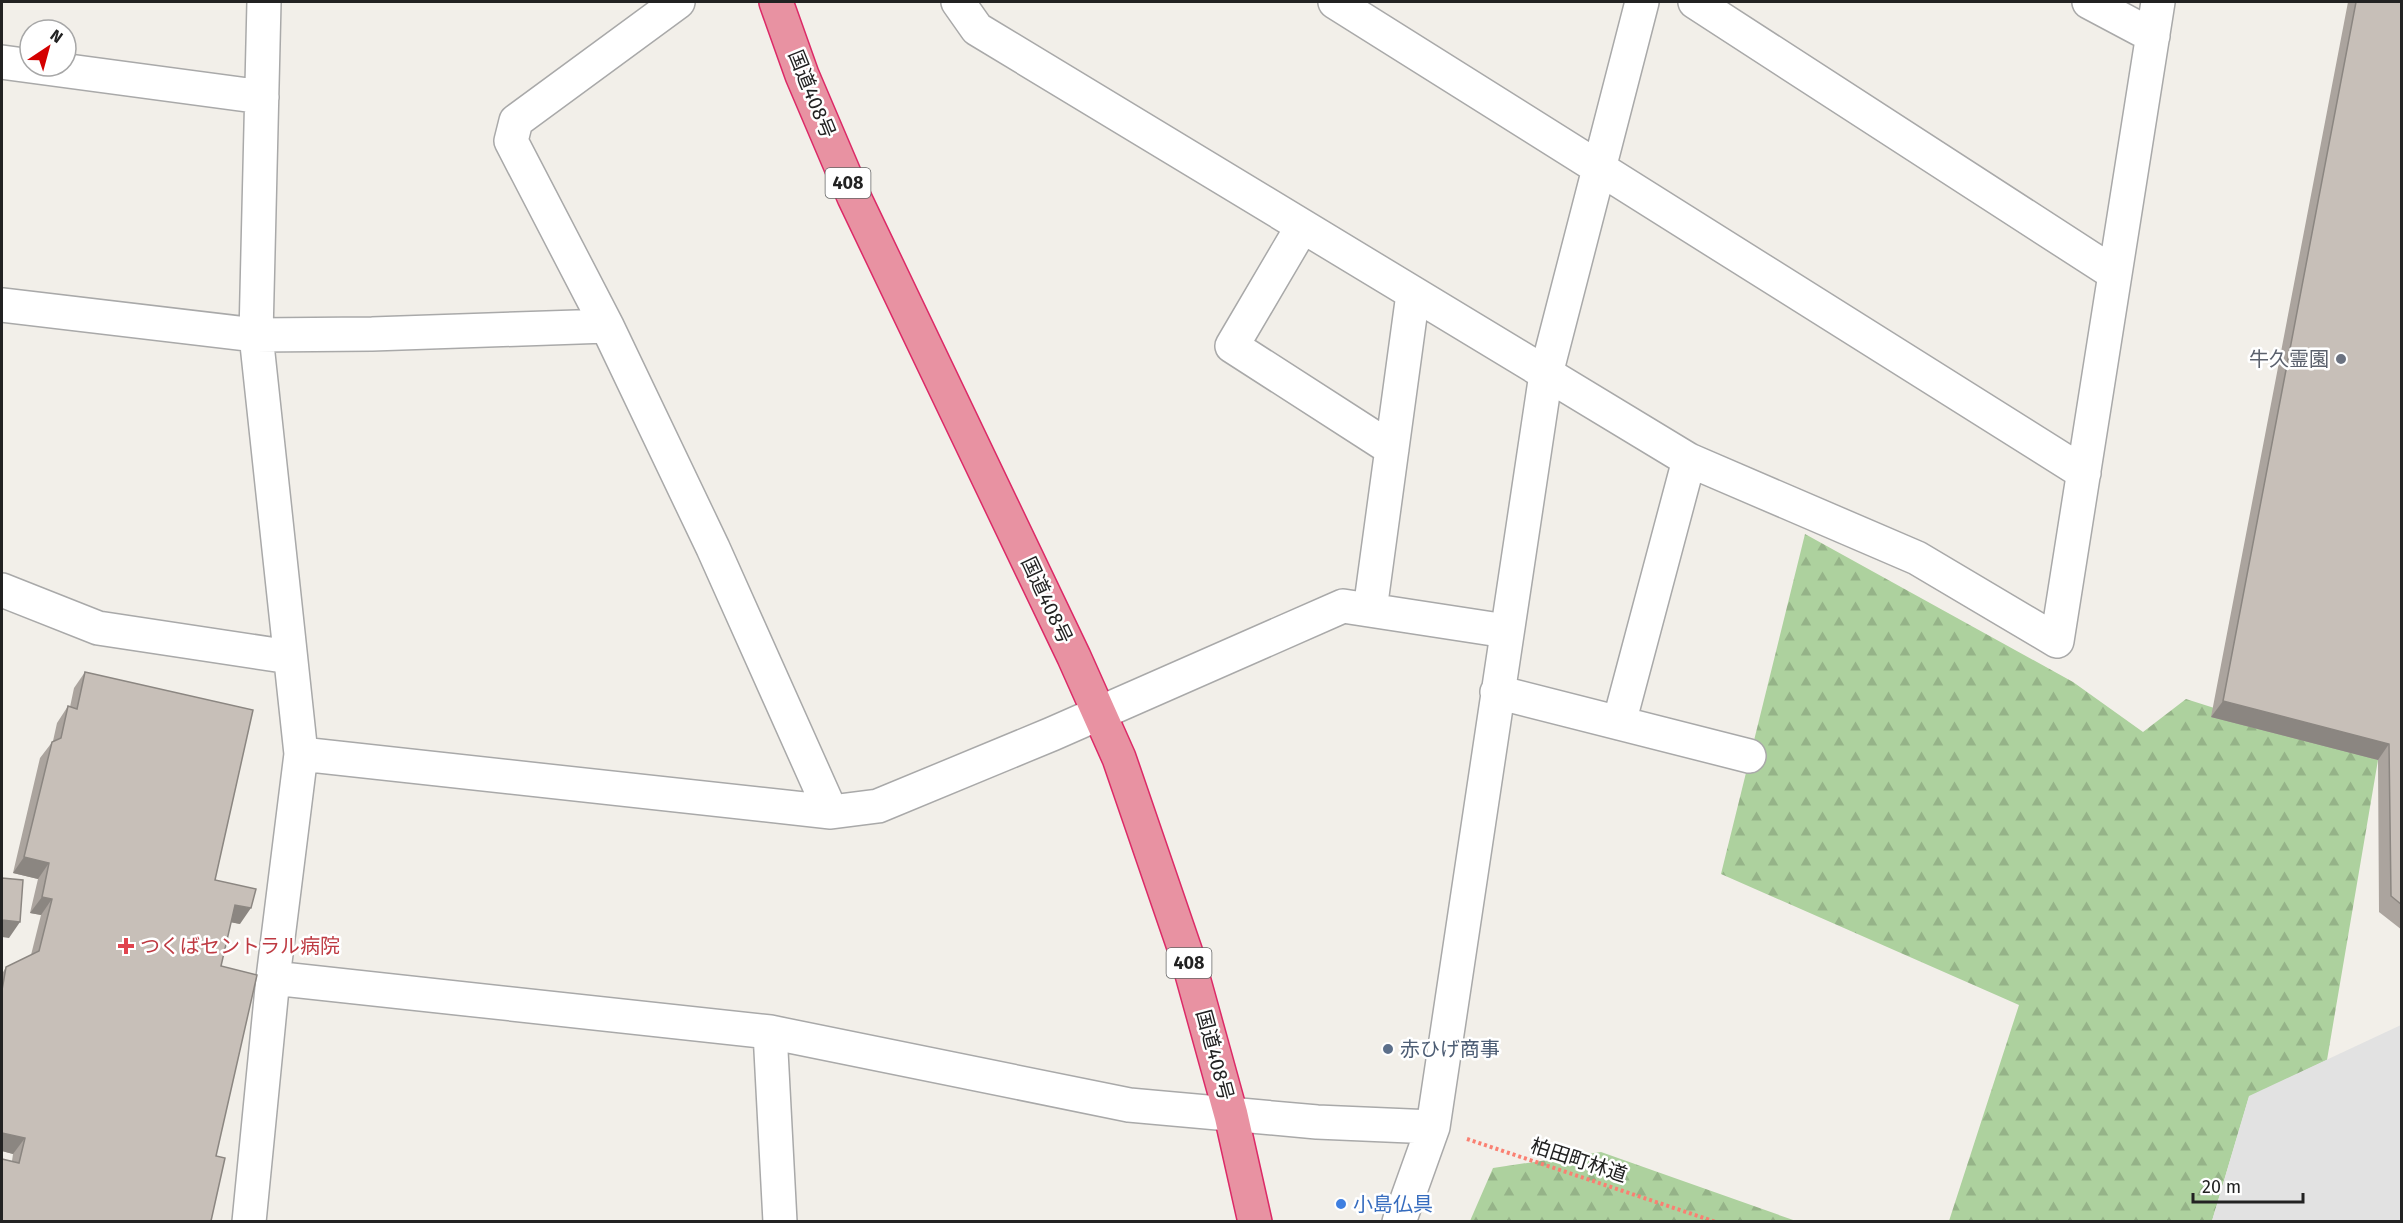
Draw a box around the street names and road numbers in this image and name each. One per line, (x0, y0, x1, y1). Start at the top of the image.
street label: 国道408号 (783, 46, 841, 142)
road number: 408 (826, 168, 870, 198)
street label: 国道408号 (1017, 553, 1077, 647)
road number: 408 (1166, 948, 1212, 978)
street label: 国道408号 (1191, 1007, 1239, 1103)
street label: 柏田町林道 (1528, 1133, 1630, 1187)

